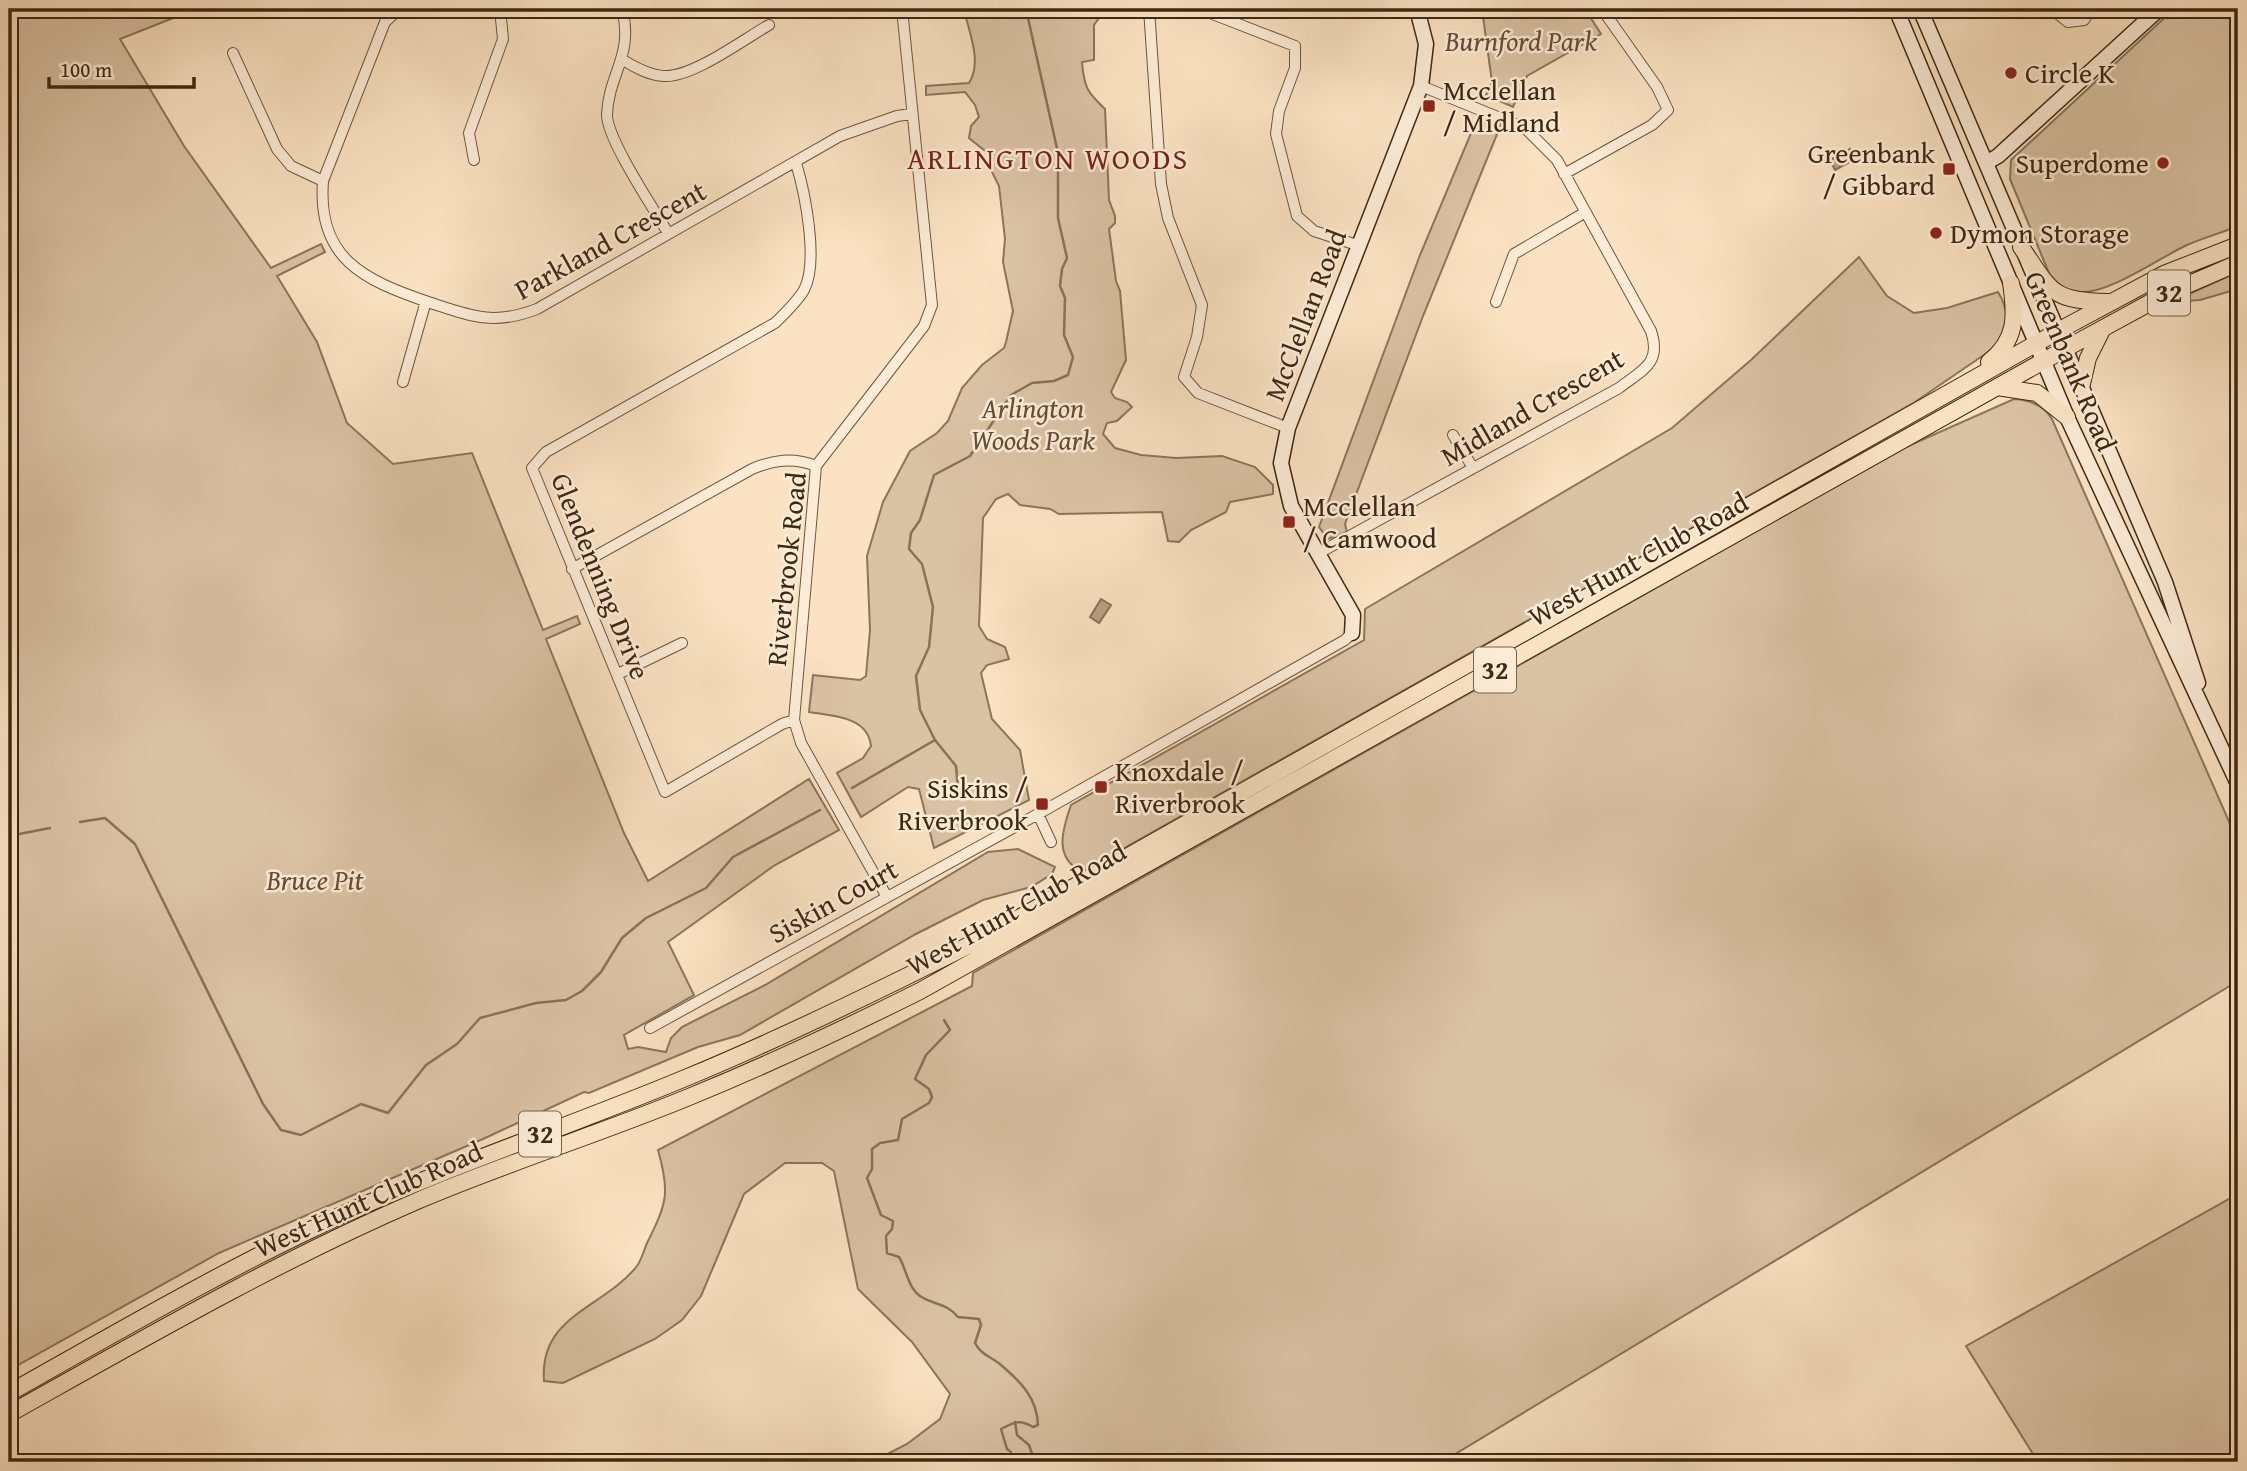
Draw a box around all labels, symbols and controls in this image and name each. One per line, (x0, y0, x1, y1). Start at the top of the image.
park label: Burnford Park (1444, 20, 1597, 61)
scale bar (49, 46, 194, 90)
place label: Circle K (2025, 52, 2115, 93)
text: 100 m (60, 54, 112, 85)
marker: Circle K (2003, 65, 2019, 81)
place label: Mcclellan / Midland (1443, 69, 1560, 142)
marker: Mcclellan / Midland (1421, 98, 1437, 114)
place label: Greenbank / Gibbard (1808, 132, 1936, 205)
district label: ARLINGTON WOODS (907, 136, 1189, 180)
place label: Superdome (2015, 142, 2149, 183)
marker: Superdome (2155, 155, 2171, 171)
marker: Greenbank / Gibbard (1941, 161, 1957, 177)
street label: Parkland Crescent (506, 170, 713, 309)
place label: Dymon Storage (1950, 212, 2129, 253)
street label: McClellan Road (1253, 223, 1356, 407)
marker: Dymon Storage (1928, 225, 1944, 241)
street label: Greenbank Road (2015, 264, 2128, 457)
road number: 32 (2148, 270, 2190, 316)
street label: Midland Crescent (1433, 337, 1631, 476)
park label: Arlington Woods Park (971, 387, 1095, 460)
street label: Glendenning Drive (541, 466, 662, 685)
street label: Riverbrook Road (755, 470, 816, 668)
street label: West Hunt Club Road (1520, 481, 1755, 636)
place label: Mcclellan / Camwood (1303, 485, 1437, 558)
marker: Mcclellan / Camwood (1281, 514, 1297, 530)
road number: 32 (1474, 648, 1516, 692)
place label: Knoxdale / Riverbrook (1115, 750, 1246, 823)
place label: Siskins / Riverbrook (898, 767, 1029, 840)
marker: Knoxdale / Riverbrook (1093, 779, 1109, 795)
marker: Siskins / Riverbrook (1034, 796, 1050, 812)
street label: West Hunt Club Road (898, 830, 1133, 985)
street label: Siskin Court (760, 848, 905, 953)
park label: Bruce Pit (266, 859, 364, 900)
road number: 32 (519, 1112, 561, 1156)
street label: West Hunt Club Road (247, 1130, 489, 1267)

